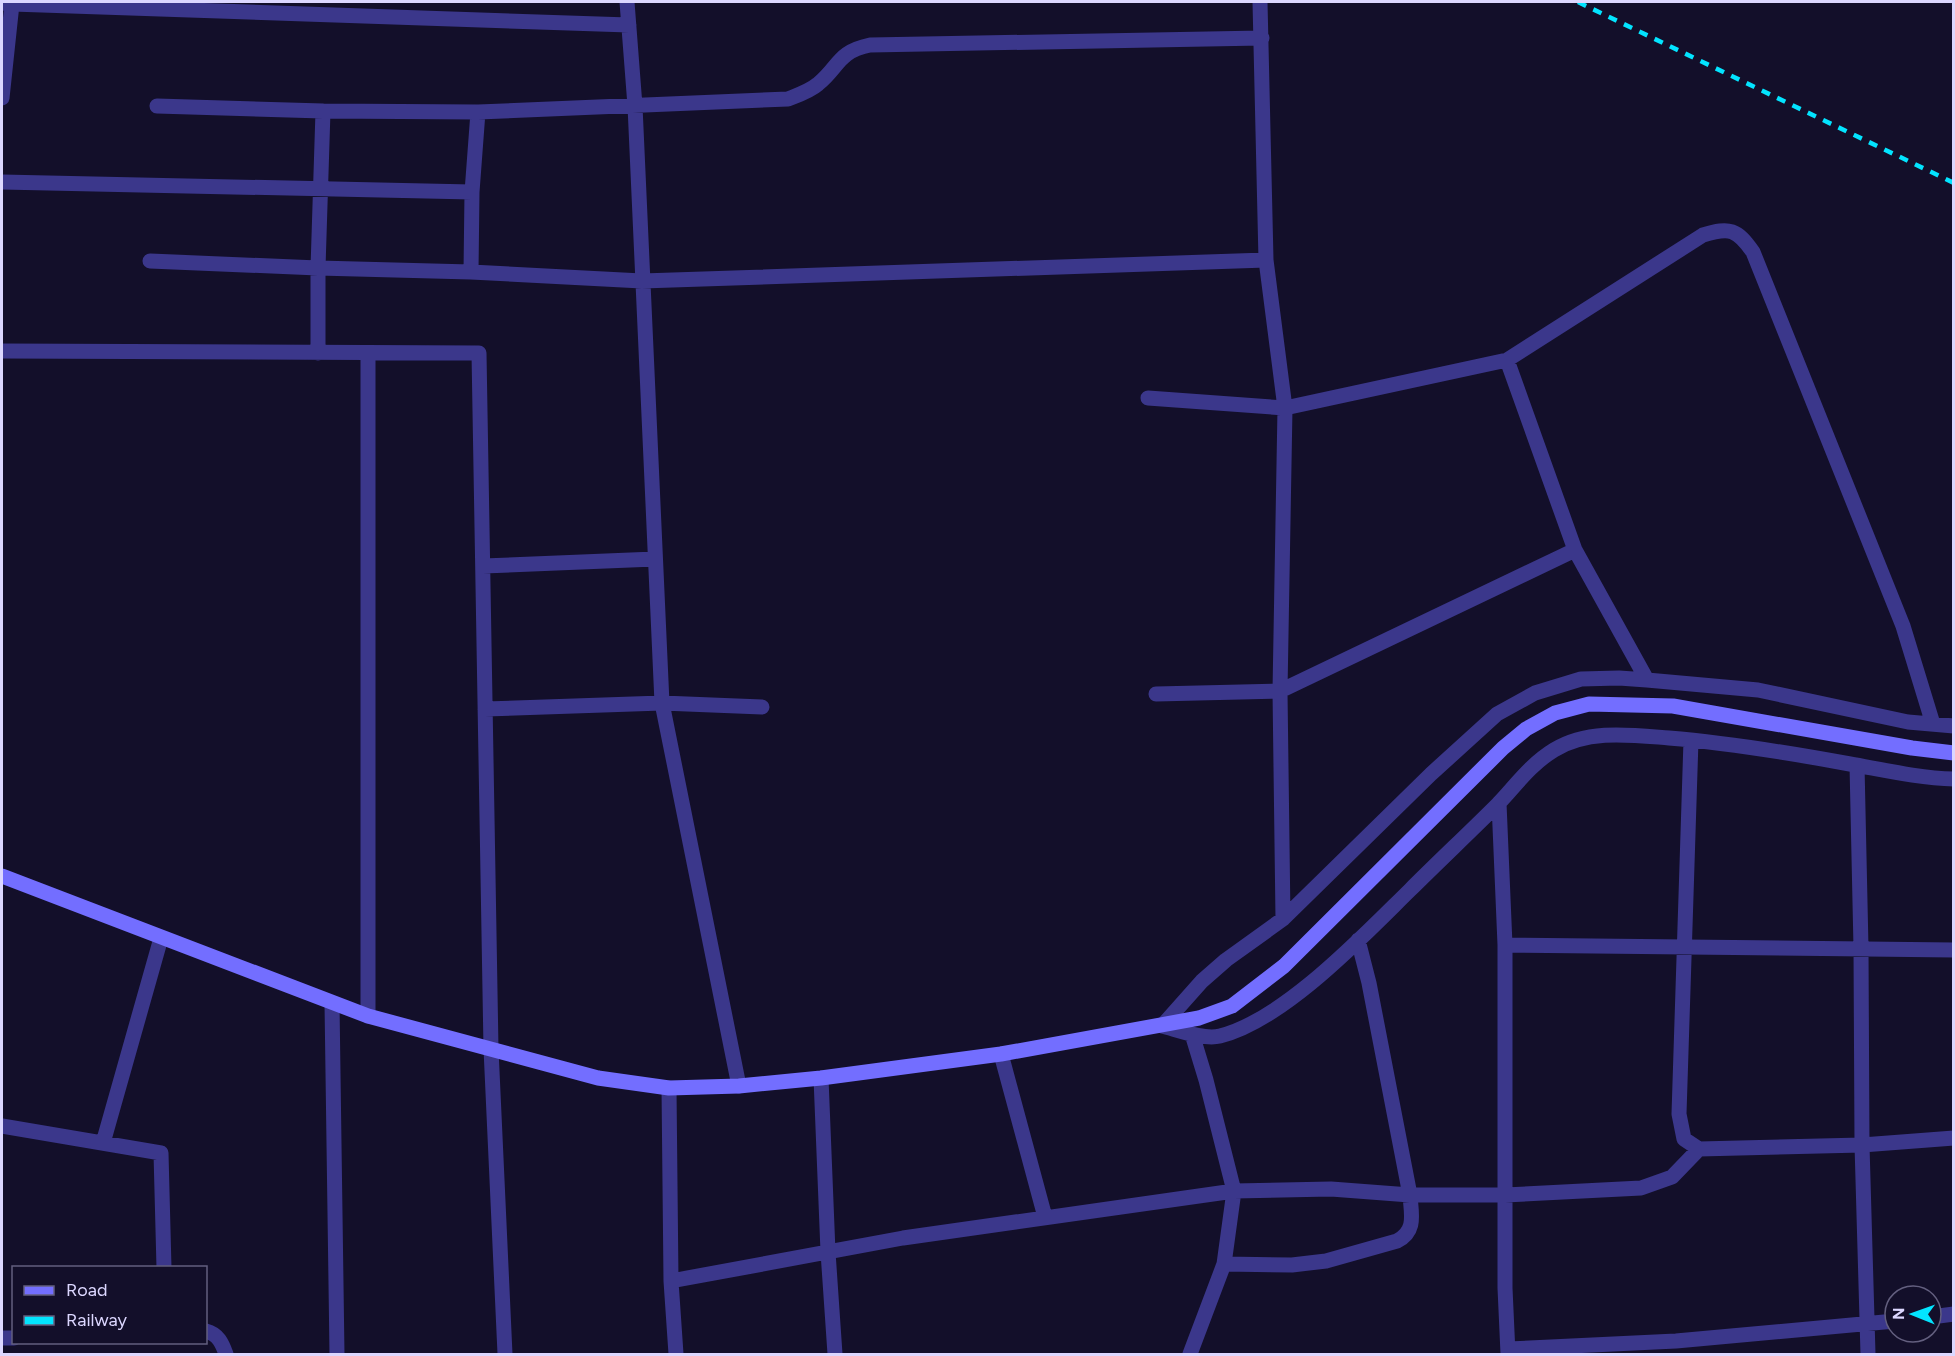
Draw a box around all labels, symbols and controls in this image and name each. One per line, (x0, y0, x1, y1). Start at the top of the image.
legend (12, 1266, 207, 1344)
text: Road (66, 1279, 107, 1301)
north arrow (1883, 1284, 1943, 1344)
text: N (1889, 1307, 1908, 1320)
text: Railway (66, 1309, 128, 1331)

